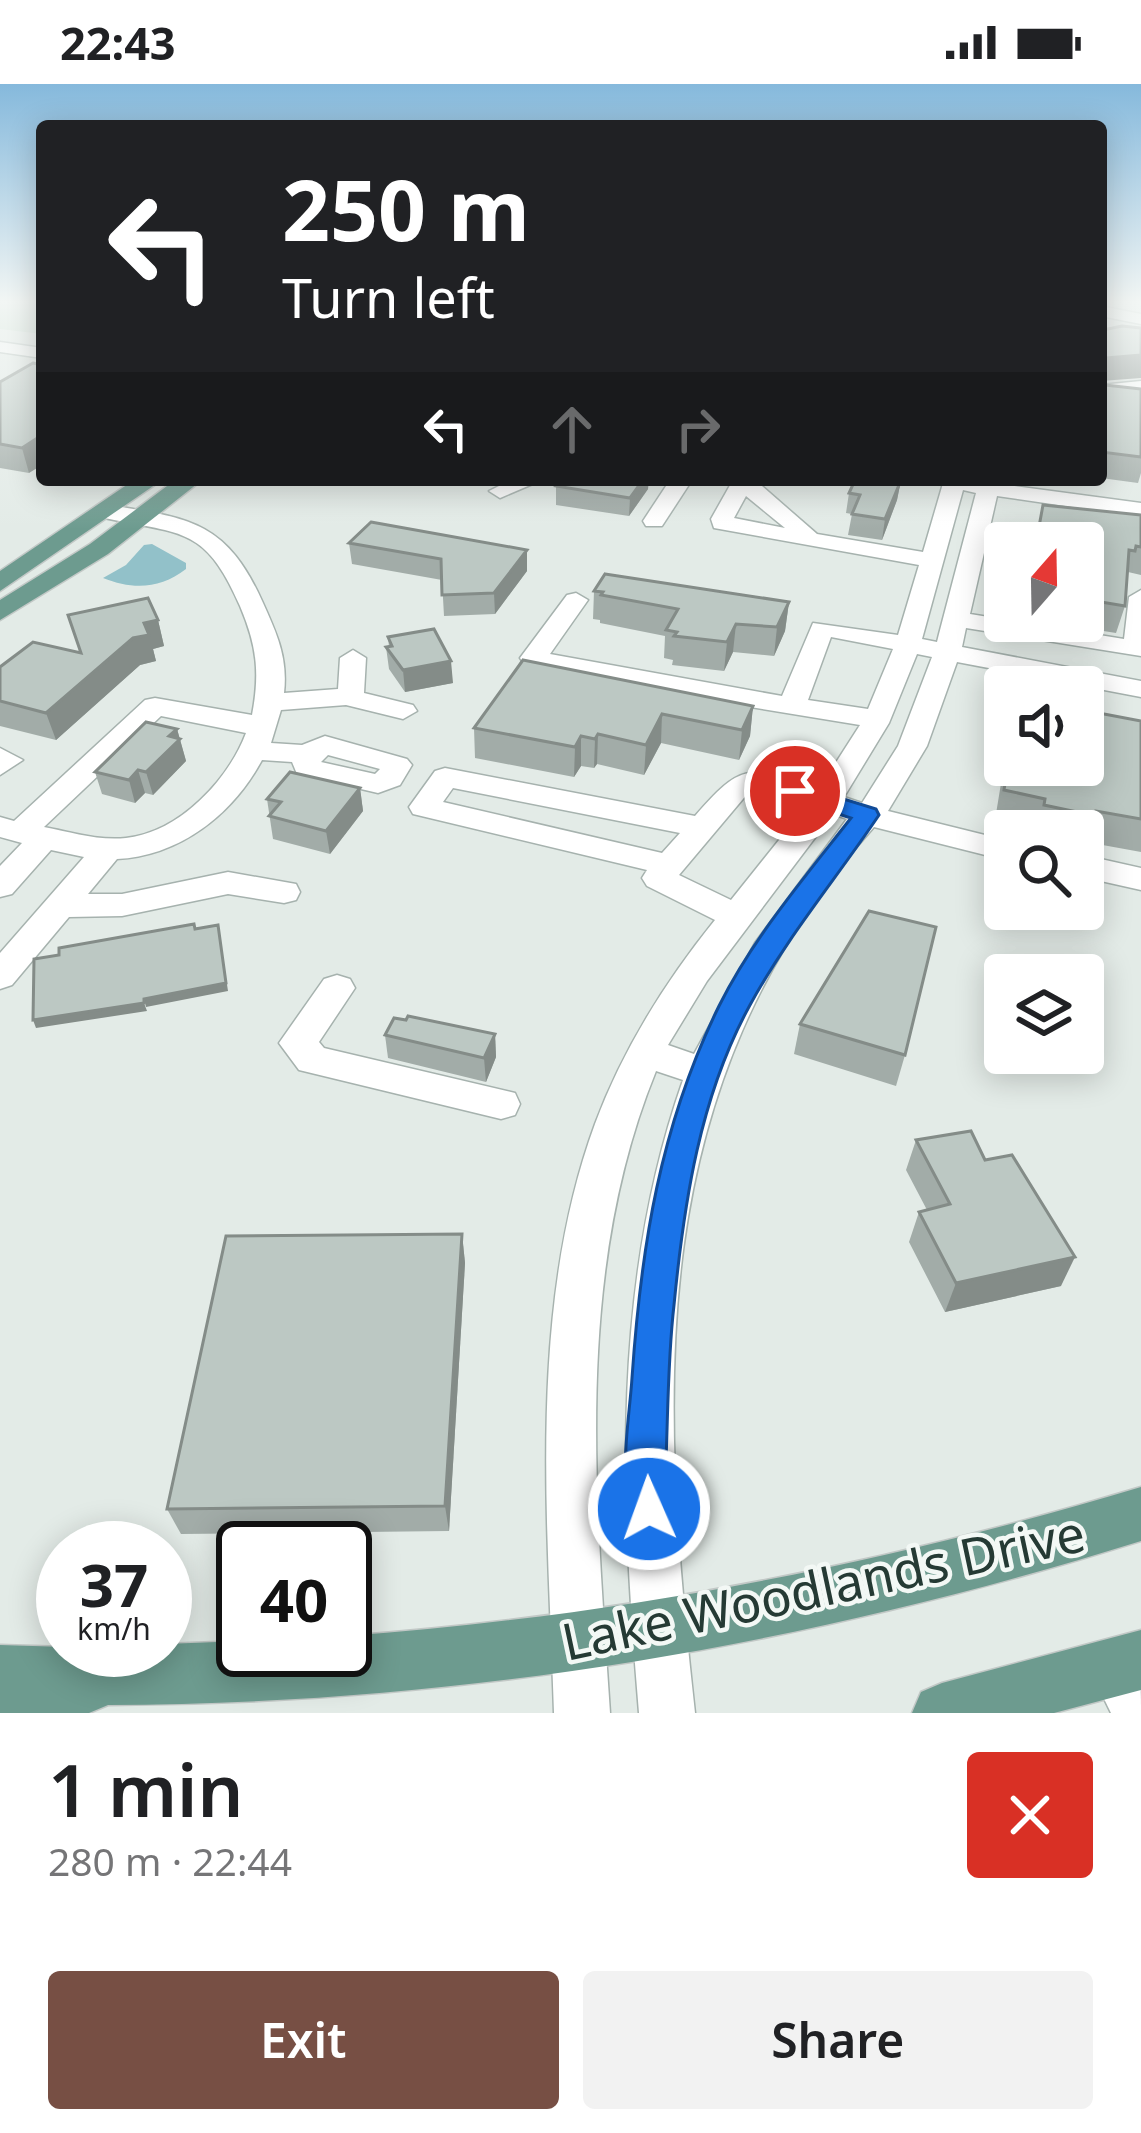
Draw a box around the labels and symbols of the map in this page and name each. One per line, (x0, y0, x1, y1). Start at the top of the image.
north arrow (984, 522, 1104, 642)
pin (744, 740, 846, 842)
position arrow (586, 1446, 712, 1572)
street label: Lake Woodlands Drive (555, 1496, 1091, 1676)
speed limit sign: 40 (216, 1521, 372, 1677)

